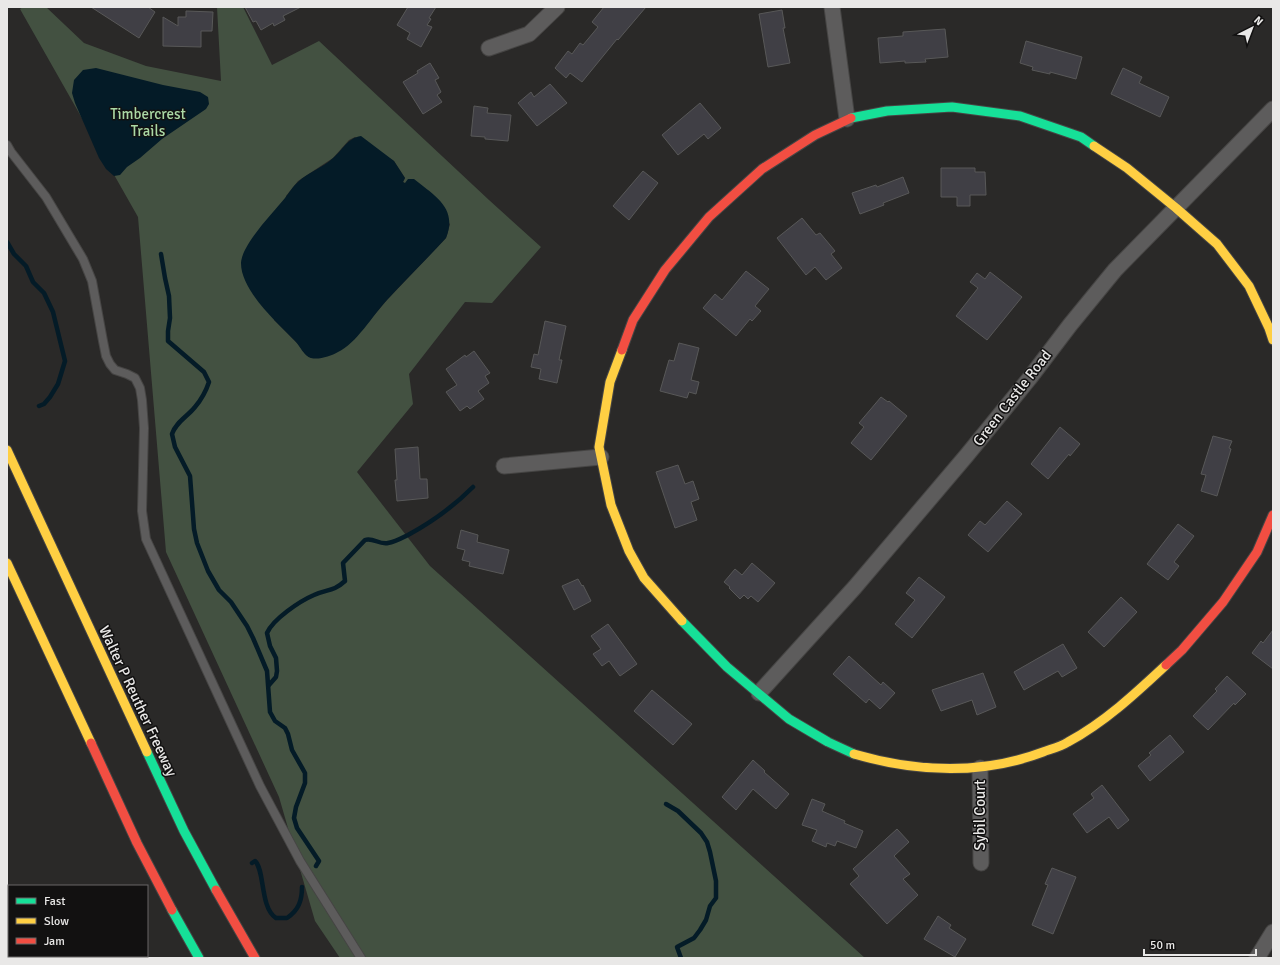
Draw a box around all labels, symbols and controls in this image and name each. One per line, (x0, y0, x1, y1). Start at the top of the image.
north arrow (1232, 8, 1272, 48)
text: N (1251, 14, 1266, 28)
park label: Timbercrest Trails (110, 105, 186, 140)
street label: Green Castle Road (969, 346, 1055, 450)
street label: Walter P Reuther Freeway (95, 623, 181, 779)
street label: Sybil Court (971, 780, 989, 850)
legend (8, 885, 148, 957)
text: Fast (44, 894, 65, 909)
text: Slow (44, 914, 69, 929)
scale bar (1144, 931, 1256, 957)
text: Jam (44, 934, 65, 949)
text: 50 m (1150, 938, 1175, 953)

